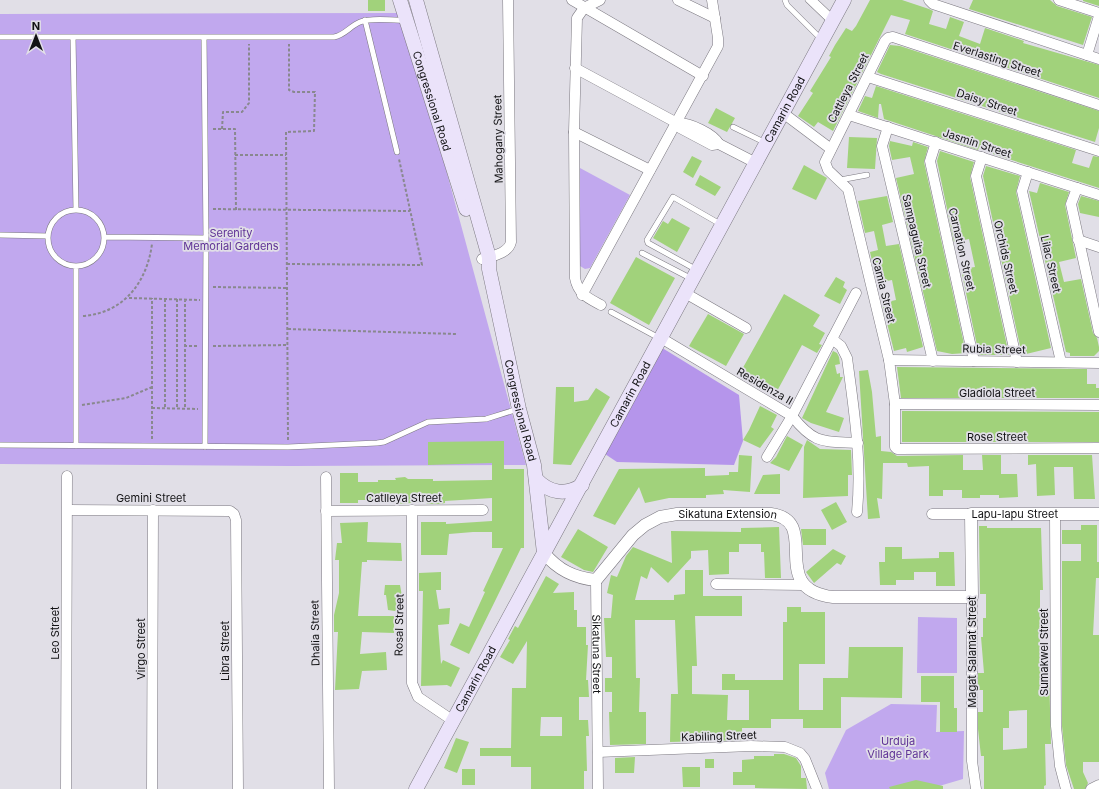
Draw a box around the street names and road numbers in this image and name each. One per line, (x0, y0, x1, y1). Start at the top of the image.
street label: Everlasting Street (951, 38, 1043, 80)
street label: Congressional Road (410, 49, 454, 153)
street label: Cattleya Street (824, 50, 872, 125)
street label: Camarin Road (761, 74, 808, 145)
street label: Daisy Street (955, 86, 1019, 118)
street label: Mahogany Street (490, 94, 506, 184)
street label: Jasmin Street (941, 125, 1013, 161)
street label: Sampaguita Street (899, 193, 935, 290)
street label: Carnation Street (946, 206, 978, 292)
street label: Orchids Street (991, 219, 1021, 295)
street label: Lilac Street (1038, 234, 1064, 294)
street label: Camia Street (869, 256, 899, 324)
street label: Rubia Street (962, 341, 1026, 357)
street label: Congressional Road (502, 358, 540, 463)
street label: Camarin Road (606, 359, 654, 430)
street label: Residenza II (734, 364, 796, 408)
street label: Gladiola Street (959, 386, 1035, 400)
street label: Rose Street (967, 430, 1027, 444)
street label: Gemini Street (116, 491, 187, 505)
street label: Catlleya Street (366, 491, 442, 505)
street label: Sikatuna Extension (678, 507, 778, 522)
street label: Lapu-lapu Street (971, 507, 1058, 521)
street label: Rosal Street (391, 593, 407, 656)
street label: Magat Salamat Street (965, 596, 979, 708)
street label: Dhalia Street (307, 599, 323, 666)
street label: Leo Street (48, 606, 62, 660)
street label: Sumakwel Street (1037, 608, 1051, 696)
street label: Sikatuna Street (589, 614, 604, 694)
street label: Virgo Street (134, 618, 148, 680)
street label: Libra Street (218, 621, 232, 681)
street label: Camarin Road (452, 644, 499, 715)
street label: Kabiling Street (681, 728, 757, 744)

